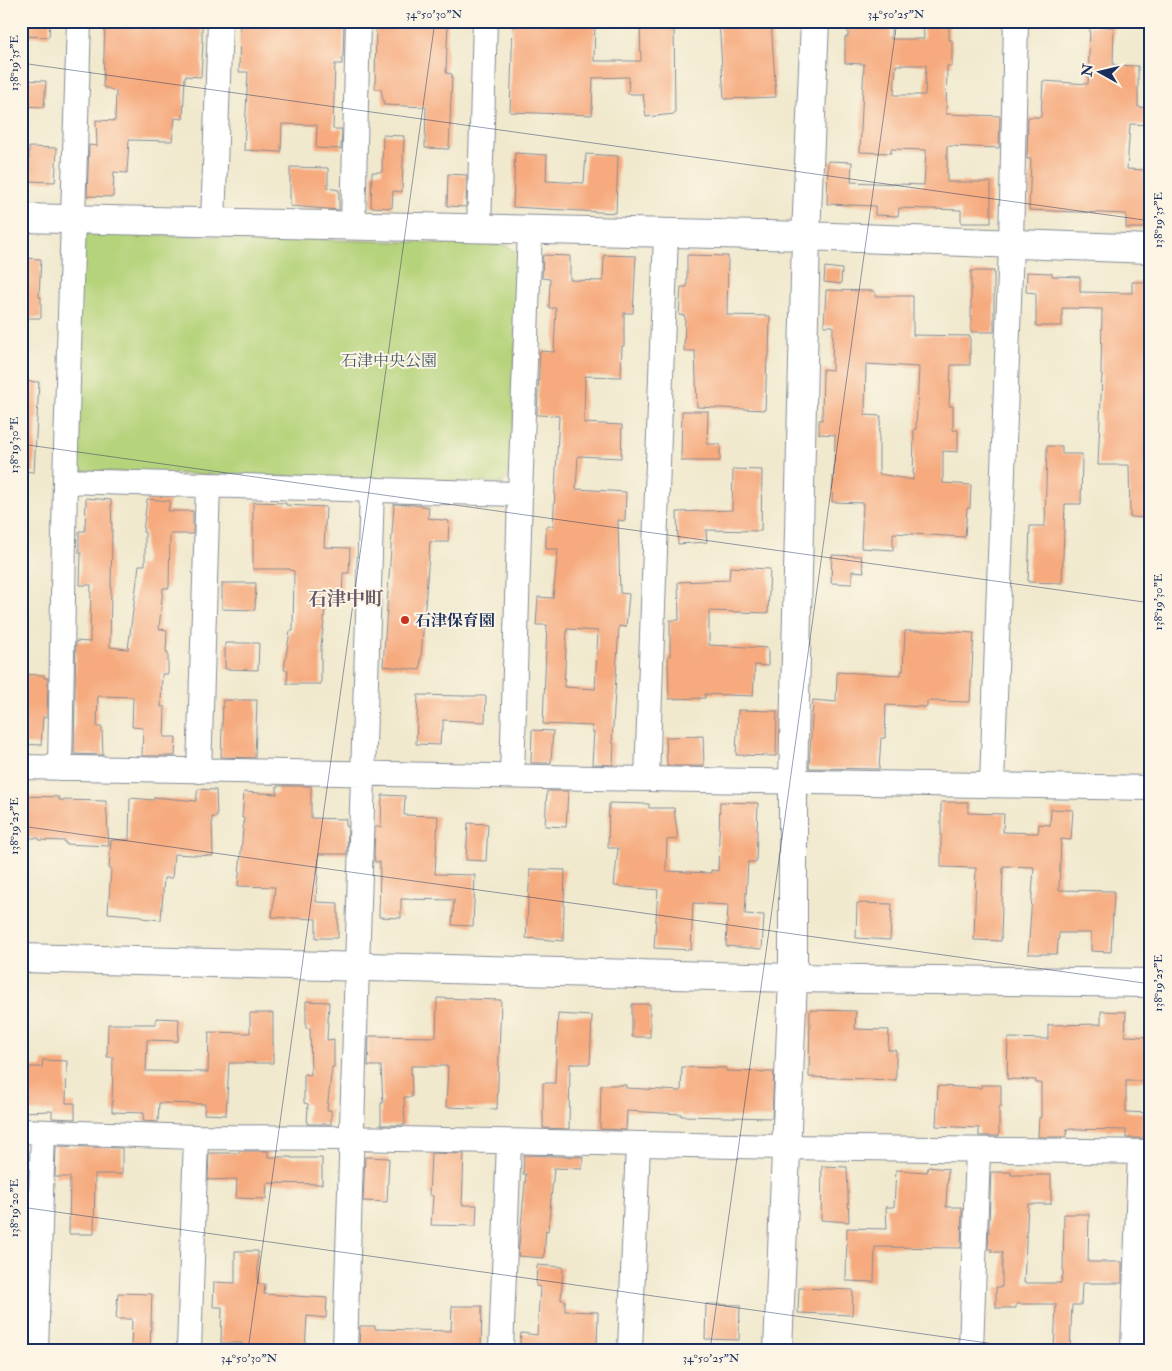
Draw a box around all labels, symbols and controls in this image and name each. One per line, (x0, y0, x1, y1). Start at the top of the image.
text: 34°50'30"N (406, 7, 462, 22)
text: 34°50'25"N (868, 7, 925, 22)
text: 138°19'35"E (7, 35, 22, 91)
north arrow (1074, 48, 1124, 98)
text: N (1078, 62, 1097, 79)
text: 138°19'35"E (1151, 192, 1166, 248)
park label: 石津中央公園 (341, 351, 437, 371)
text: 138°19'30"E (7, 416, 22, 473)
text: 138°19'30"E (1151, 573, 1166, 630)
district label: 石津中町 (308, 587, 384, 611)
place label: 石津保育園 (415, 611, 495, 631)
marker: 石津保育園 (399, 614, 411, 626)
text: 138°19'25"E (7, 797, 22, 855)
text: 138°19'25"E (1151, 954, 1166, 1012)
text: 138°19'20"E (7, 1178, 22, 1237)
text: 34°50'30"N (221, 1351, 277, 1366)
text: 34°50'25"N (683, 1351, 740, 1366)

